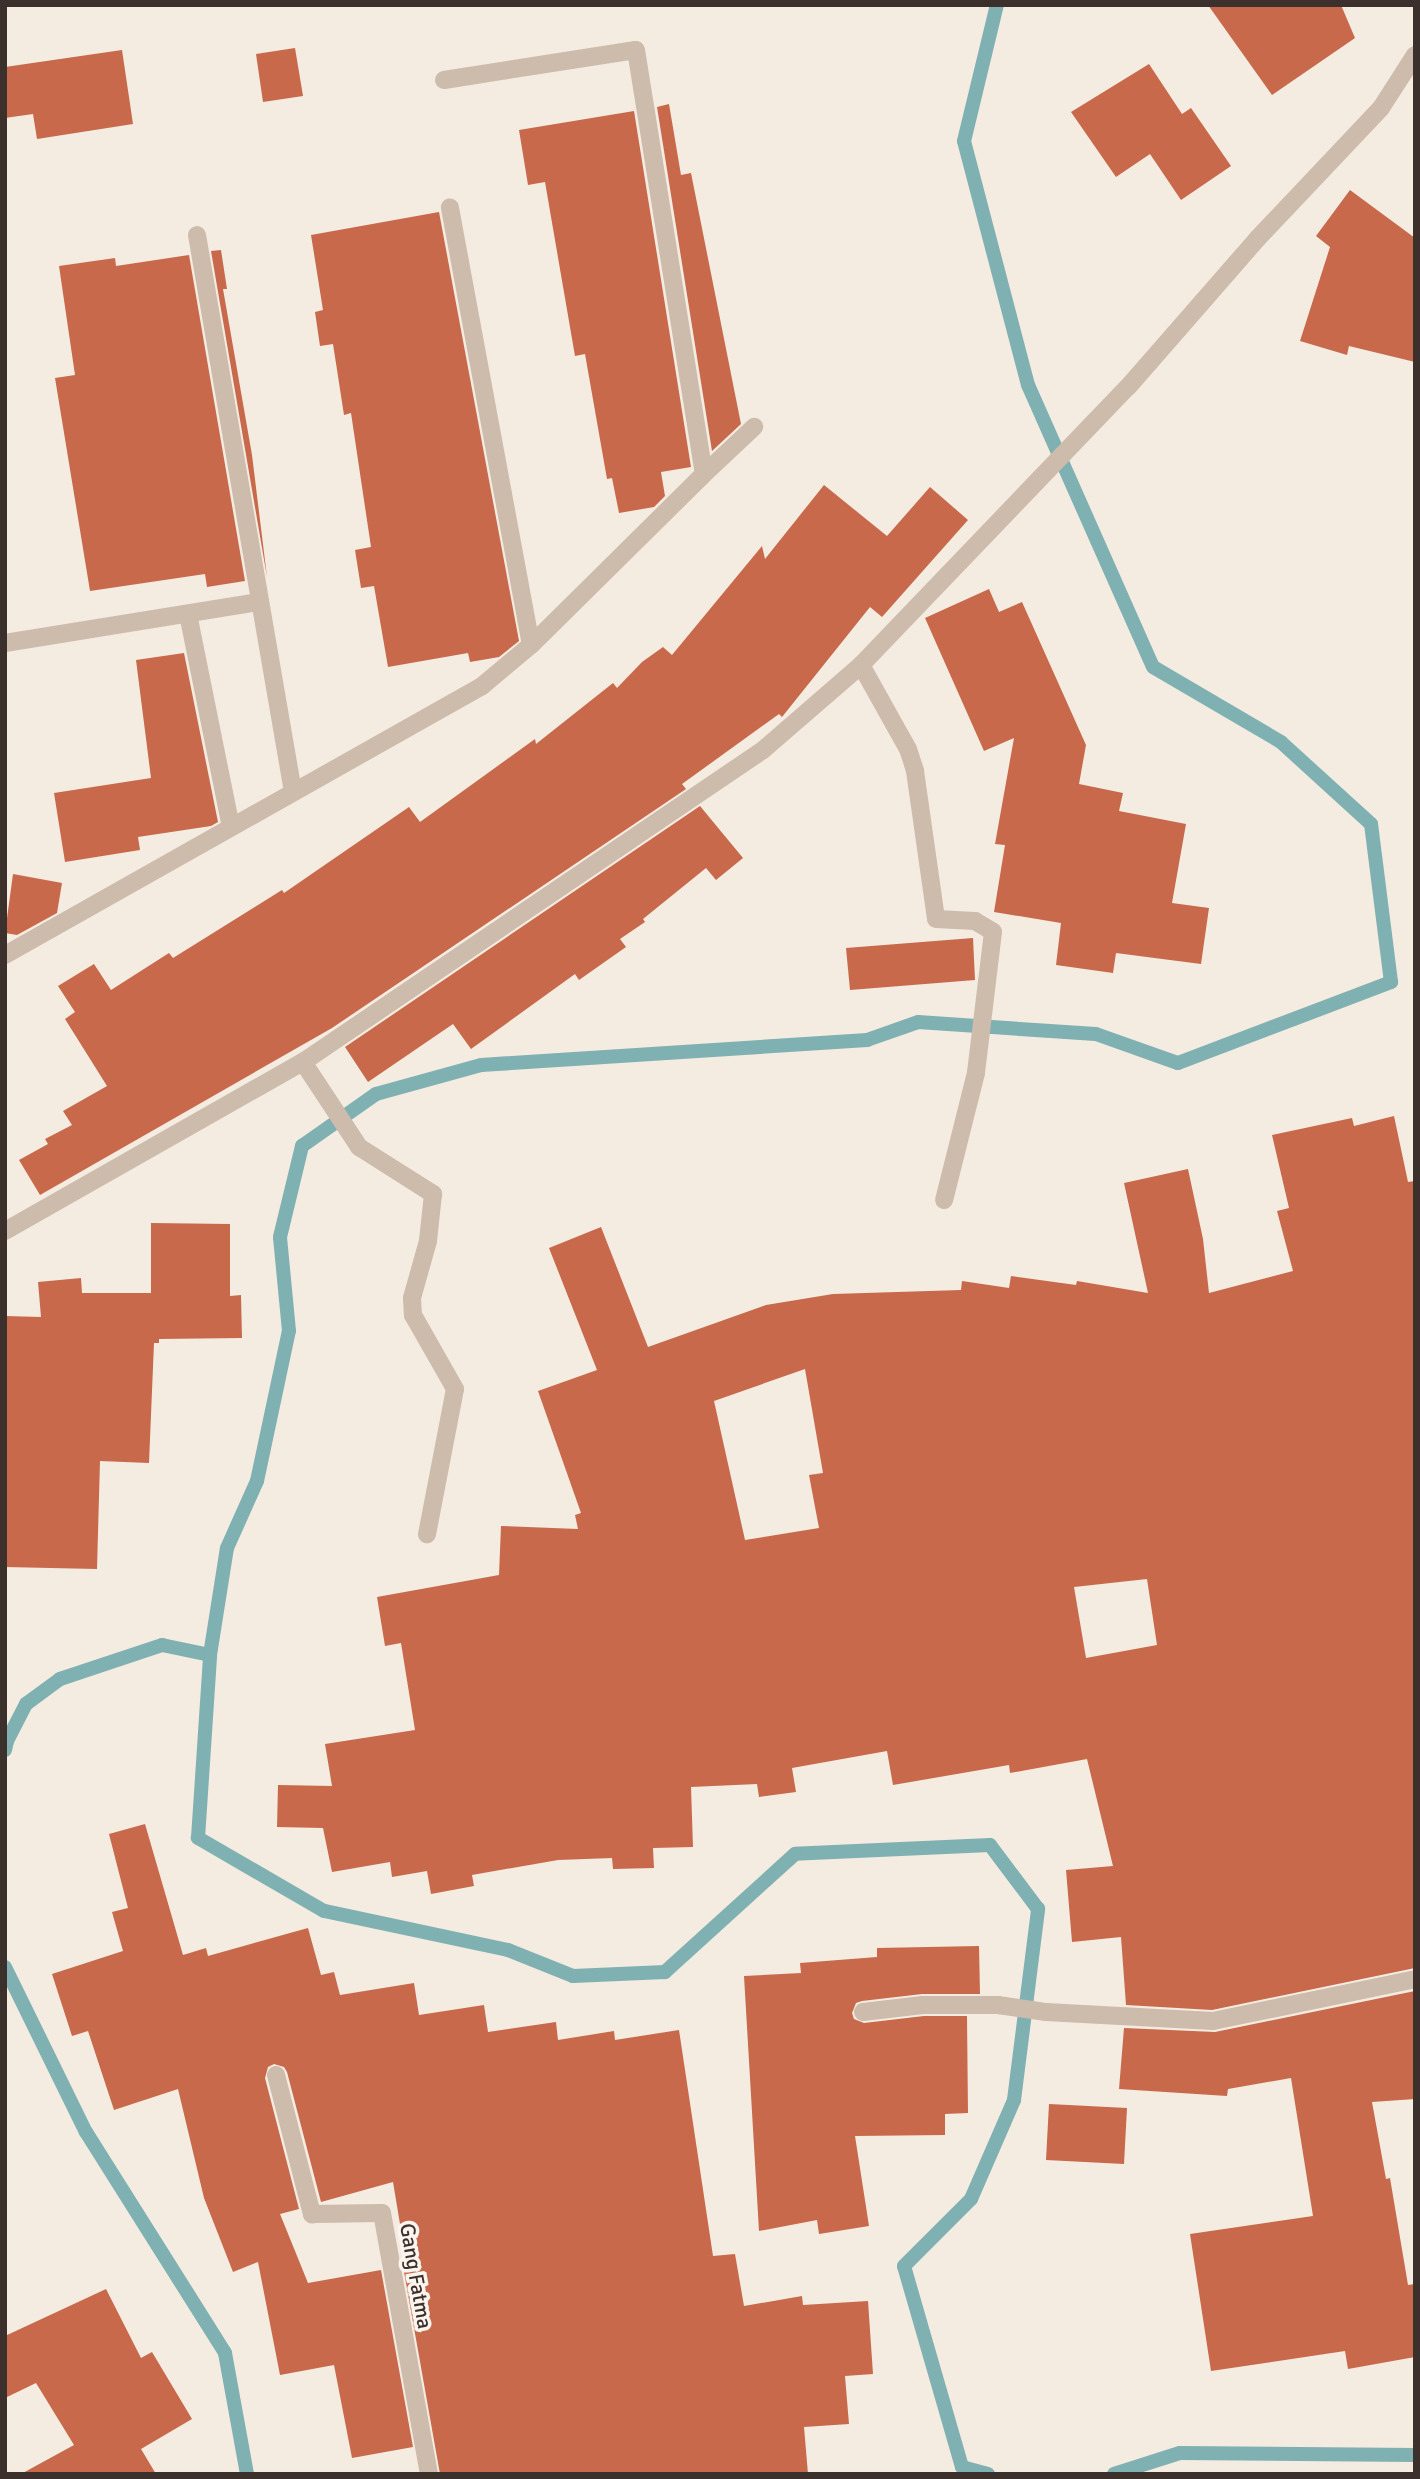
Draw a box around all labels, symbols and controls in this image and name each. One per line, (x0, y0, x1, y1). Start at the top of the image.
street label: Gang Fatma (394, 2221, 438, 2331)

